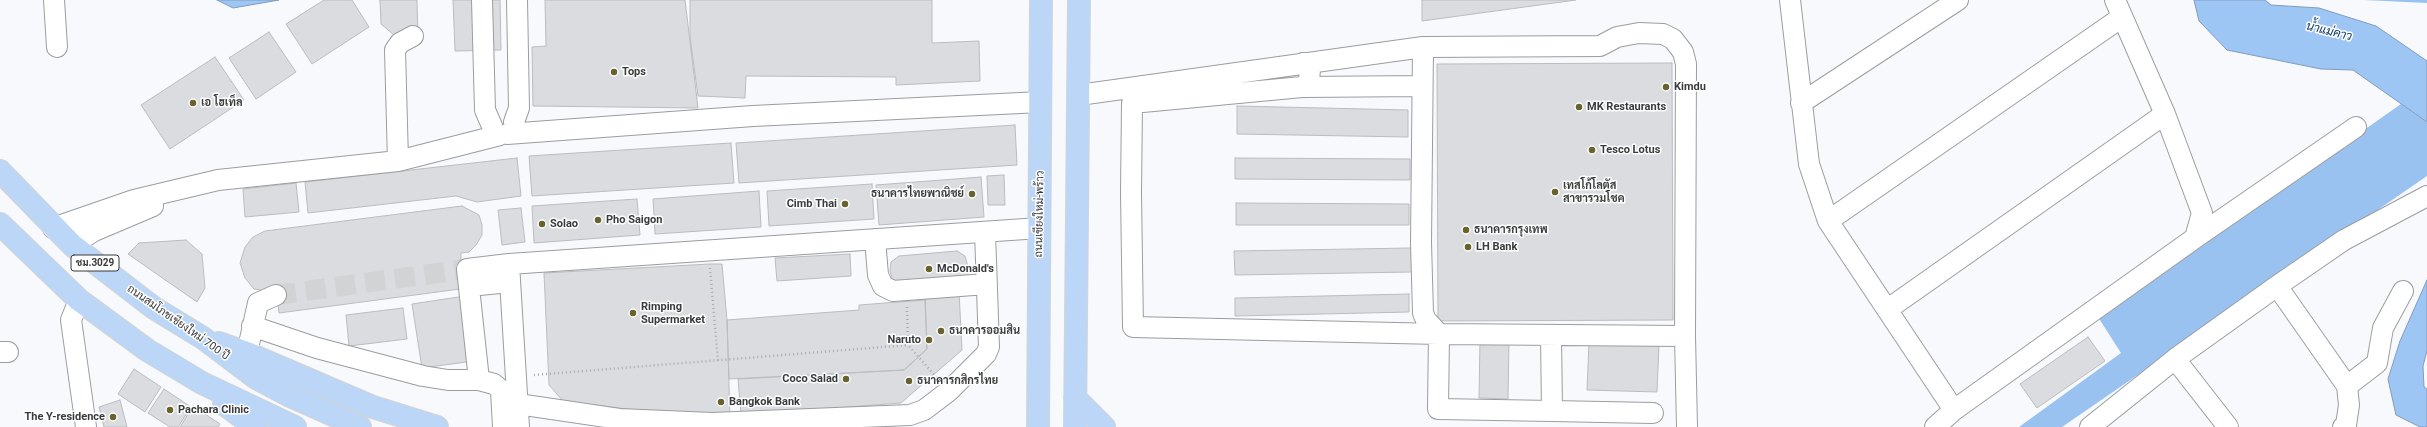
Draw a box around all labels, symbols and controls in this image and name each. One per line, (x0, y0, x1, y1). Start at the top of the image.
water label: น้ำแม่คาว (2304, 19, 2354, 45)
place label: Tops (622, 65, 646, 79)
marker: Tops (609, 67, 619, 77)
place label: Kimdu (1674, 80, 1706, 94)
marker: Kimdu (1661, 82, 1671, 92)
place label: เอ โฮเท็ล (201, 96, 242, 110)
marker: เอ โฮเท็ล (188, 98, 198, 108)
place label: MK Restaurants (1587, 100, 1666, 114)
marker: MK Restaurants (1574, 102, 1584, 112)
place label: Tesco Lotus (1600, 143, 1660, 157)
marker: Tesco Lotus (1587, 145, 1597, 155)
street label: ถนนเชียงใหม่-พร้าว (1033, 170, 1047, 258)
place label: เทสโก้โลตัส สาขารวมโชค (1563, 179, 1625, 205)
place label: ธนาคารไทยพาณิชย์ (871, 187, 964, 201)
marker: เทสโก้โลตัส สาขารวมโชค (1550, 187, 1560, 197)
marker: ธนาคารไทยพาณิชย์ (967, 189, 977, 199)
place label: Cimb Thai (787, 197, 837, 211)
marker: Cimb Thai (840, 199, 850, 209)
place label: Pho Saigon (606, 213, 662, 227)
marker: Pho Saigon (593, 215, 603, 225)
place label: Solao (550, 217, 578, 231)
marker: Solao (537, 219, 547, 229)
place label: ธนาคารกรุงเทพ (1474, 223, 1548, 237)
marker: ธนาคารกรุงเทพ (1461, 225, 1471, 235)
place label: LH Bank (1476, 240, 1517, 254)
marker: LH Bank (1463, 242, 1473, 252)
road number: ชม.3029 (71, 255, 119, 271)
place label: McDonald's (937, 262, 994, 276)
marker: McDonald's (924, 264, 934, 274)
street label: ถนนสมโภชเชียงใหม่ 700 ปี (124, 283, 232, 363)
place label: Rimping Supermarket (641, 300, 705, 326)
marker: Rimping Supermarket (628, 308, 638, 318)
place label: ธนาคารออมสิน (949, 324, 1020, 338)
marker: ธนาคารออมสิน (936, 326, 946, 336)
place label: Naruto (887, 333, 921, 347)
marker: Naruto (924, 335, 934, 345)
place label: Coco Salad (782, 372, 838, 386)
marker: Coco Salad (841, 374, 851, 384)
place label: ธนาคารกสิกรไทย (917, 374, 998, 388)
marker: ธนาคารกสิกรไทย (904, 376, 914, 386)
place label: Bangkok Bank (729, 395, 800, 409)
marker: Bangkok Bank (716, 397, 726, 407)
place label: Pachara Clinic (178, 403, 249, 417)
marker: Pachara Clinic (165, 405, 175, 415)
place label: The Y-residence (24, 410, 105, 424)
marker: The Y-residence (108, 412, 118, 422)

